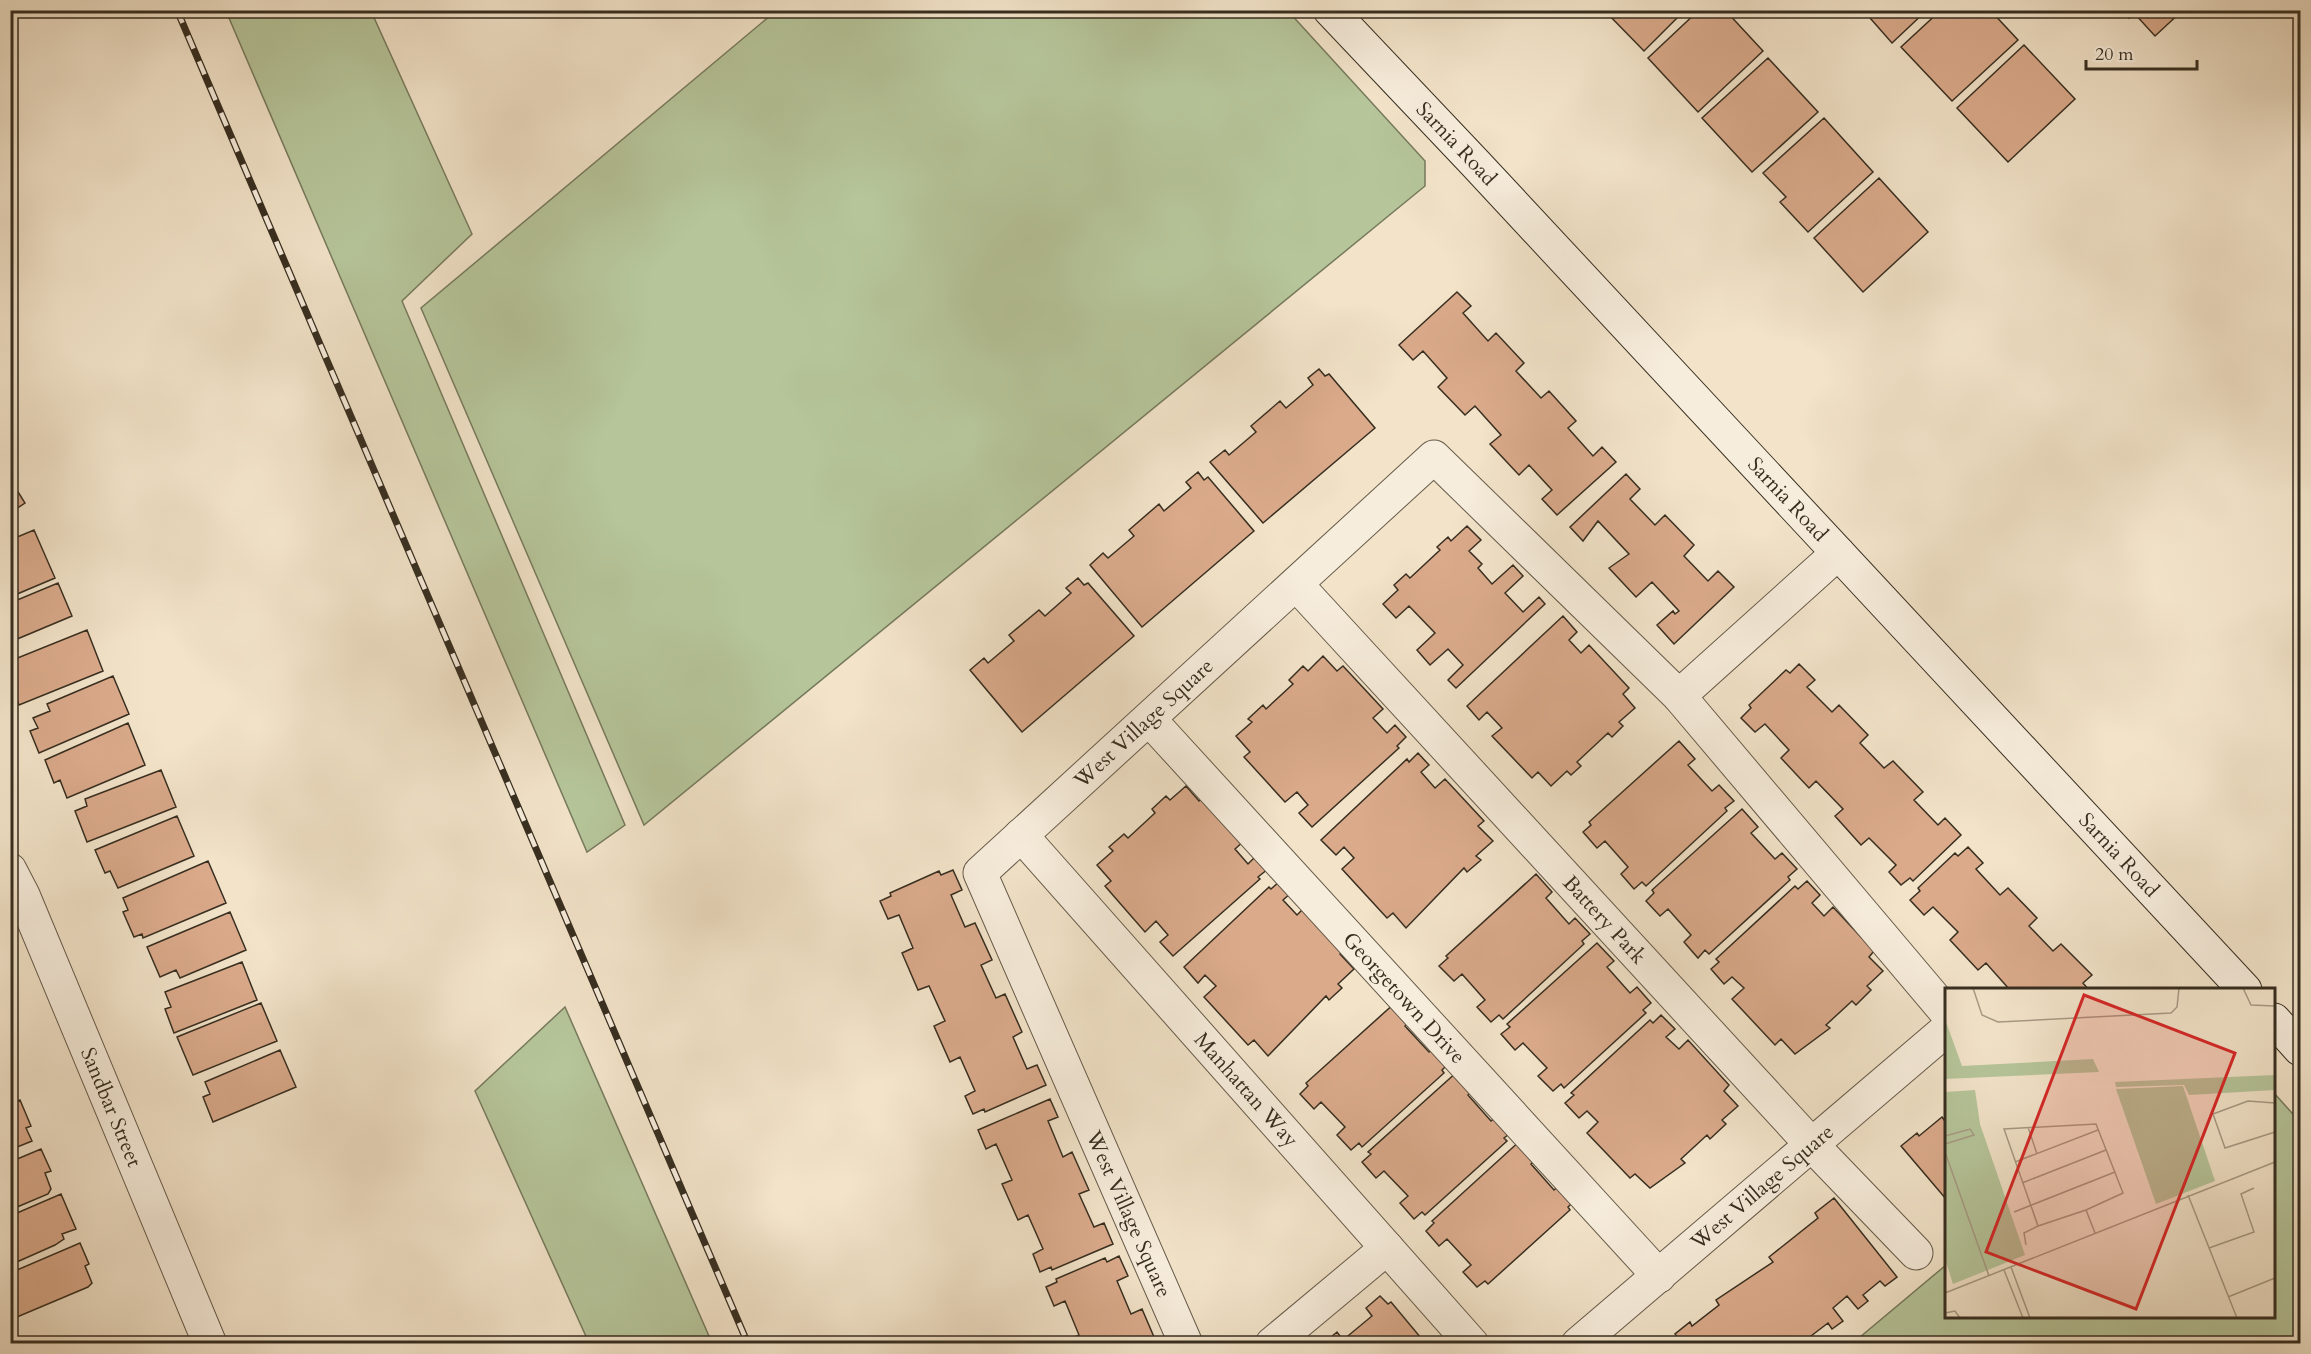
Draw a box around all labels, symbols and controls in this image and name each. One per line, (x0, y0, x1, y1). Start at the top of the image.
scale bar (2086, 33, 2197, 71)
text: 20 m (2095, 42, 2134, 67)
street label: Sarnia Road (1409, 95, 1503, 192)
street label: Sarnia Road (1741, 451, 1834, 548)
street label: West Village Square (1067, 652, 1220, 796)
street label: Sarnia Road (2072, 806, 2165, 904)
street label: Battery Park (1556, 869, 1653, 971)
street label: Georgetown Drive (1336, 926, 1472, 1071)
inset map (1945, 988, 2275, 1318)
street label: Manhattan Way (1187, 1026, 1305, 1154)
street label: Sandbar Street (73, 1043, 149, 1172)
street label: West Village Square (1684, 1118, 1840, 1257)
street label: West Village Square (1078, 1125, 1178, 1302)

